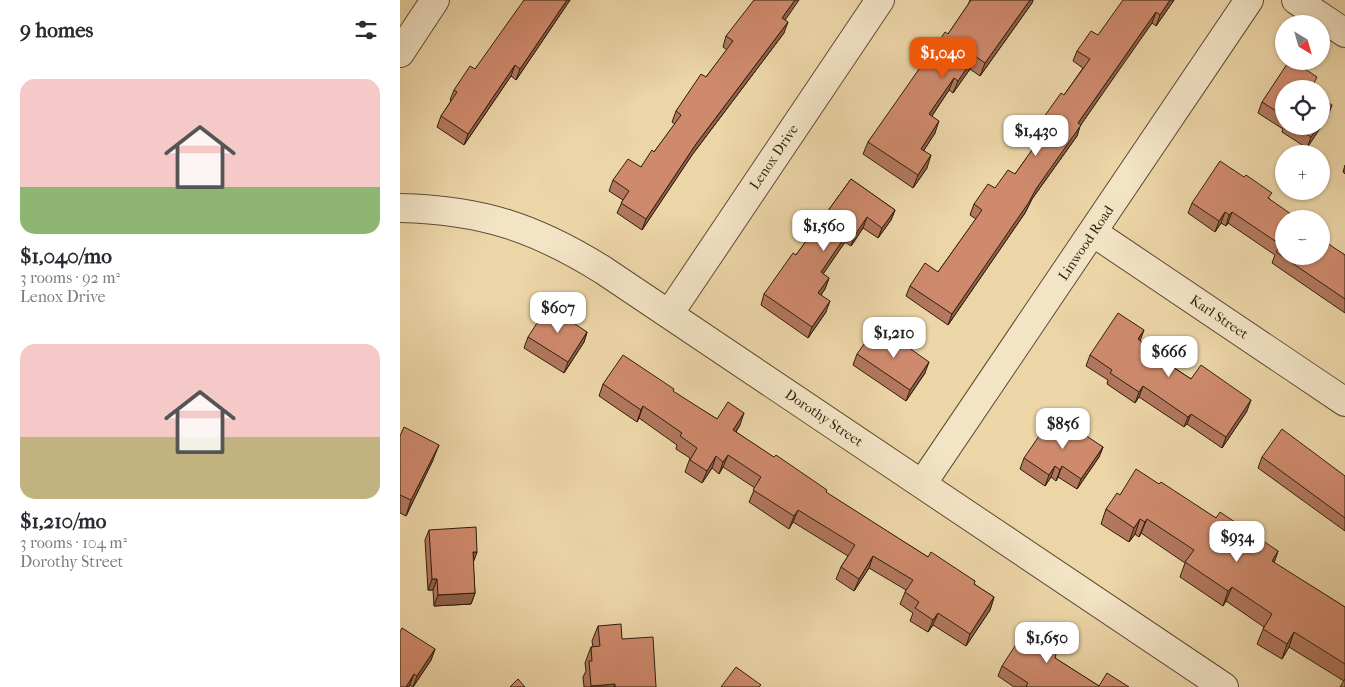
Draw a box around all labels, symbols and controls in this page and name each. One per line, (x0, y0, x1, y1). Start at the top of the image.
north arrow (1275, 15, 1330, 70)
map controls (1275, 15, 1330, 265)
icon: filters (352, 16, 380, 44)
text: 9 homes (20, 18, 93, 42)
pin: $1,040 (902, 36, 984, 79)
text: $1,040 (921, 43, 965, 62)
button: locate (1275, 80, 1330, 135)
icon: home (155, 112, 245, 202)
pin: $1,430 (995, 114, 1077, 157)
street label: Lenox Drive (746, 121, 802, 193)
text: $1,430 (1014, 121, 1058, 140)
button: + (1275, 145, 1330, 200)
street label: Linwood Road (1055, 202, 1117, 284)
pin: $1,560 (783, 210, 865, 252)
button: − (1275, 210, 1330, 265)
text: $1,560 (803, 216, 845, 235)
text: $1,040/mo (20, 244, 112, 268)
text: 3 rooms · 92 m² (20, 268, 120, 287)
text: Lenox Drive (20, 287, 105, 306)
street label: Karl Street (1187, 291, 1251, 343)
pin: $607 (528, 292, 588, 334)
text: $607 (541, 298, 575, 317)
pin: $1,210 (853, 316, 935, 359)
text: $1,210 (874, 323, 914, 342)
pin: $666 (1139, 336, 1199, 378)
text: $666 (1152, 342, 1186, 361)
icon: home (155, 377, 245, 467)
street label: Dorothy Street (782, 386, 866, 450)
pin: $856 (1033, 408, 1093, 450)
text: $856 (1047, 414, 1079, 433)
text: $1,210/mo (20, 509, 106, 533)
pin: $934 (1207, 520, 1267, 563)
text: $934 (1220, 527, 1254, 546)
text: 3 rooms · 104 m² (20, 533, 127, 552)
text: Dorothy Street (20, 552, 123, 571)
pin: $1,650 (1006, 622, 1088, 664)
text: $1,650 (1026, 628, 1068, 647)

